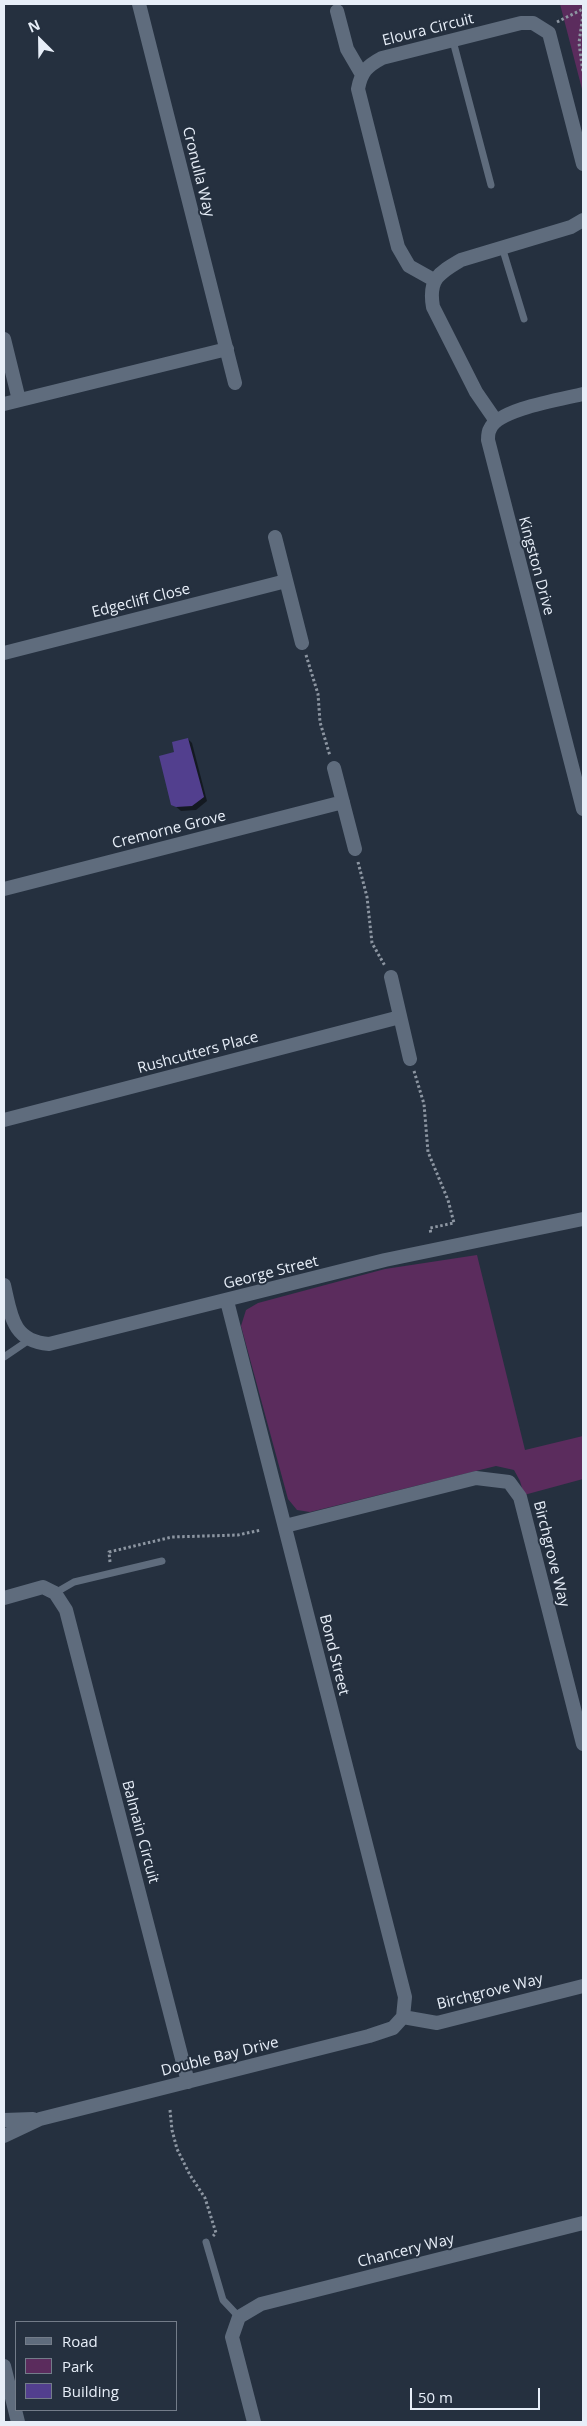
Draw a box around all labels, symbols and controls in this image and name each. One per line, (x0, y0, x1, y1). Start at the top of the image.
street label: Eloura Circuit (380, 10, 476, 50)
north arrow (15, 15, 65, 65)
text: N (25, 15, 43, 37)
street label: Cronulla Way (178, 125, 218, 219)
street label: Kingston Drive (514, 515, 558, 617)
street label: Edgecliff Close (90, 580, 192, 622)
street label: Cremorne Grove (110, 807, 228, 853)
street label: Rushcutters Place (136, 1028, 260, 1078)
street label: George Street (222, 1253, 320, 1293)
street label: Birchgrove Way (529, 1499, 573, 1609)
street label: Bond Street (315, 1613, 353, 1697)
street label: Balmain Circuit (118, 1779, 162, 1885)
street label: Birchgrove Way (435, 1970, 545, 2014)
street label: Double Bay Drive (159, 2034, 281, 2080)
street label: Chancery Way (356, 2230, 456, 2272)
legend (15, 2321, 178, 2411)
text: Road (62, 2331, 98, 2351)
text: Park (62, 2356, 93, 2376)
scale bar (412, 2378, 542, 2410)
text: Building (62, 2381, 119, 2401)
text: 50 m (418, 2387, 453, 2407)

